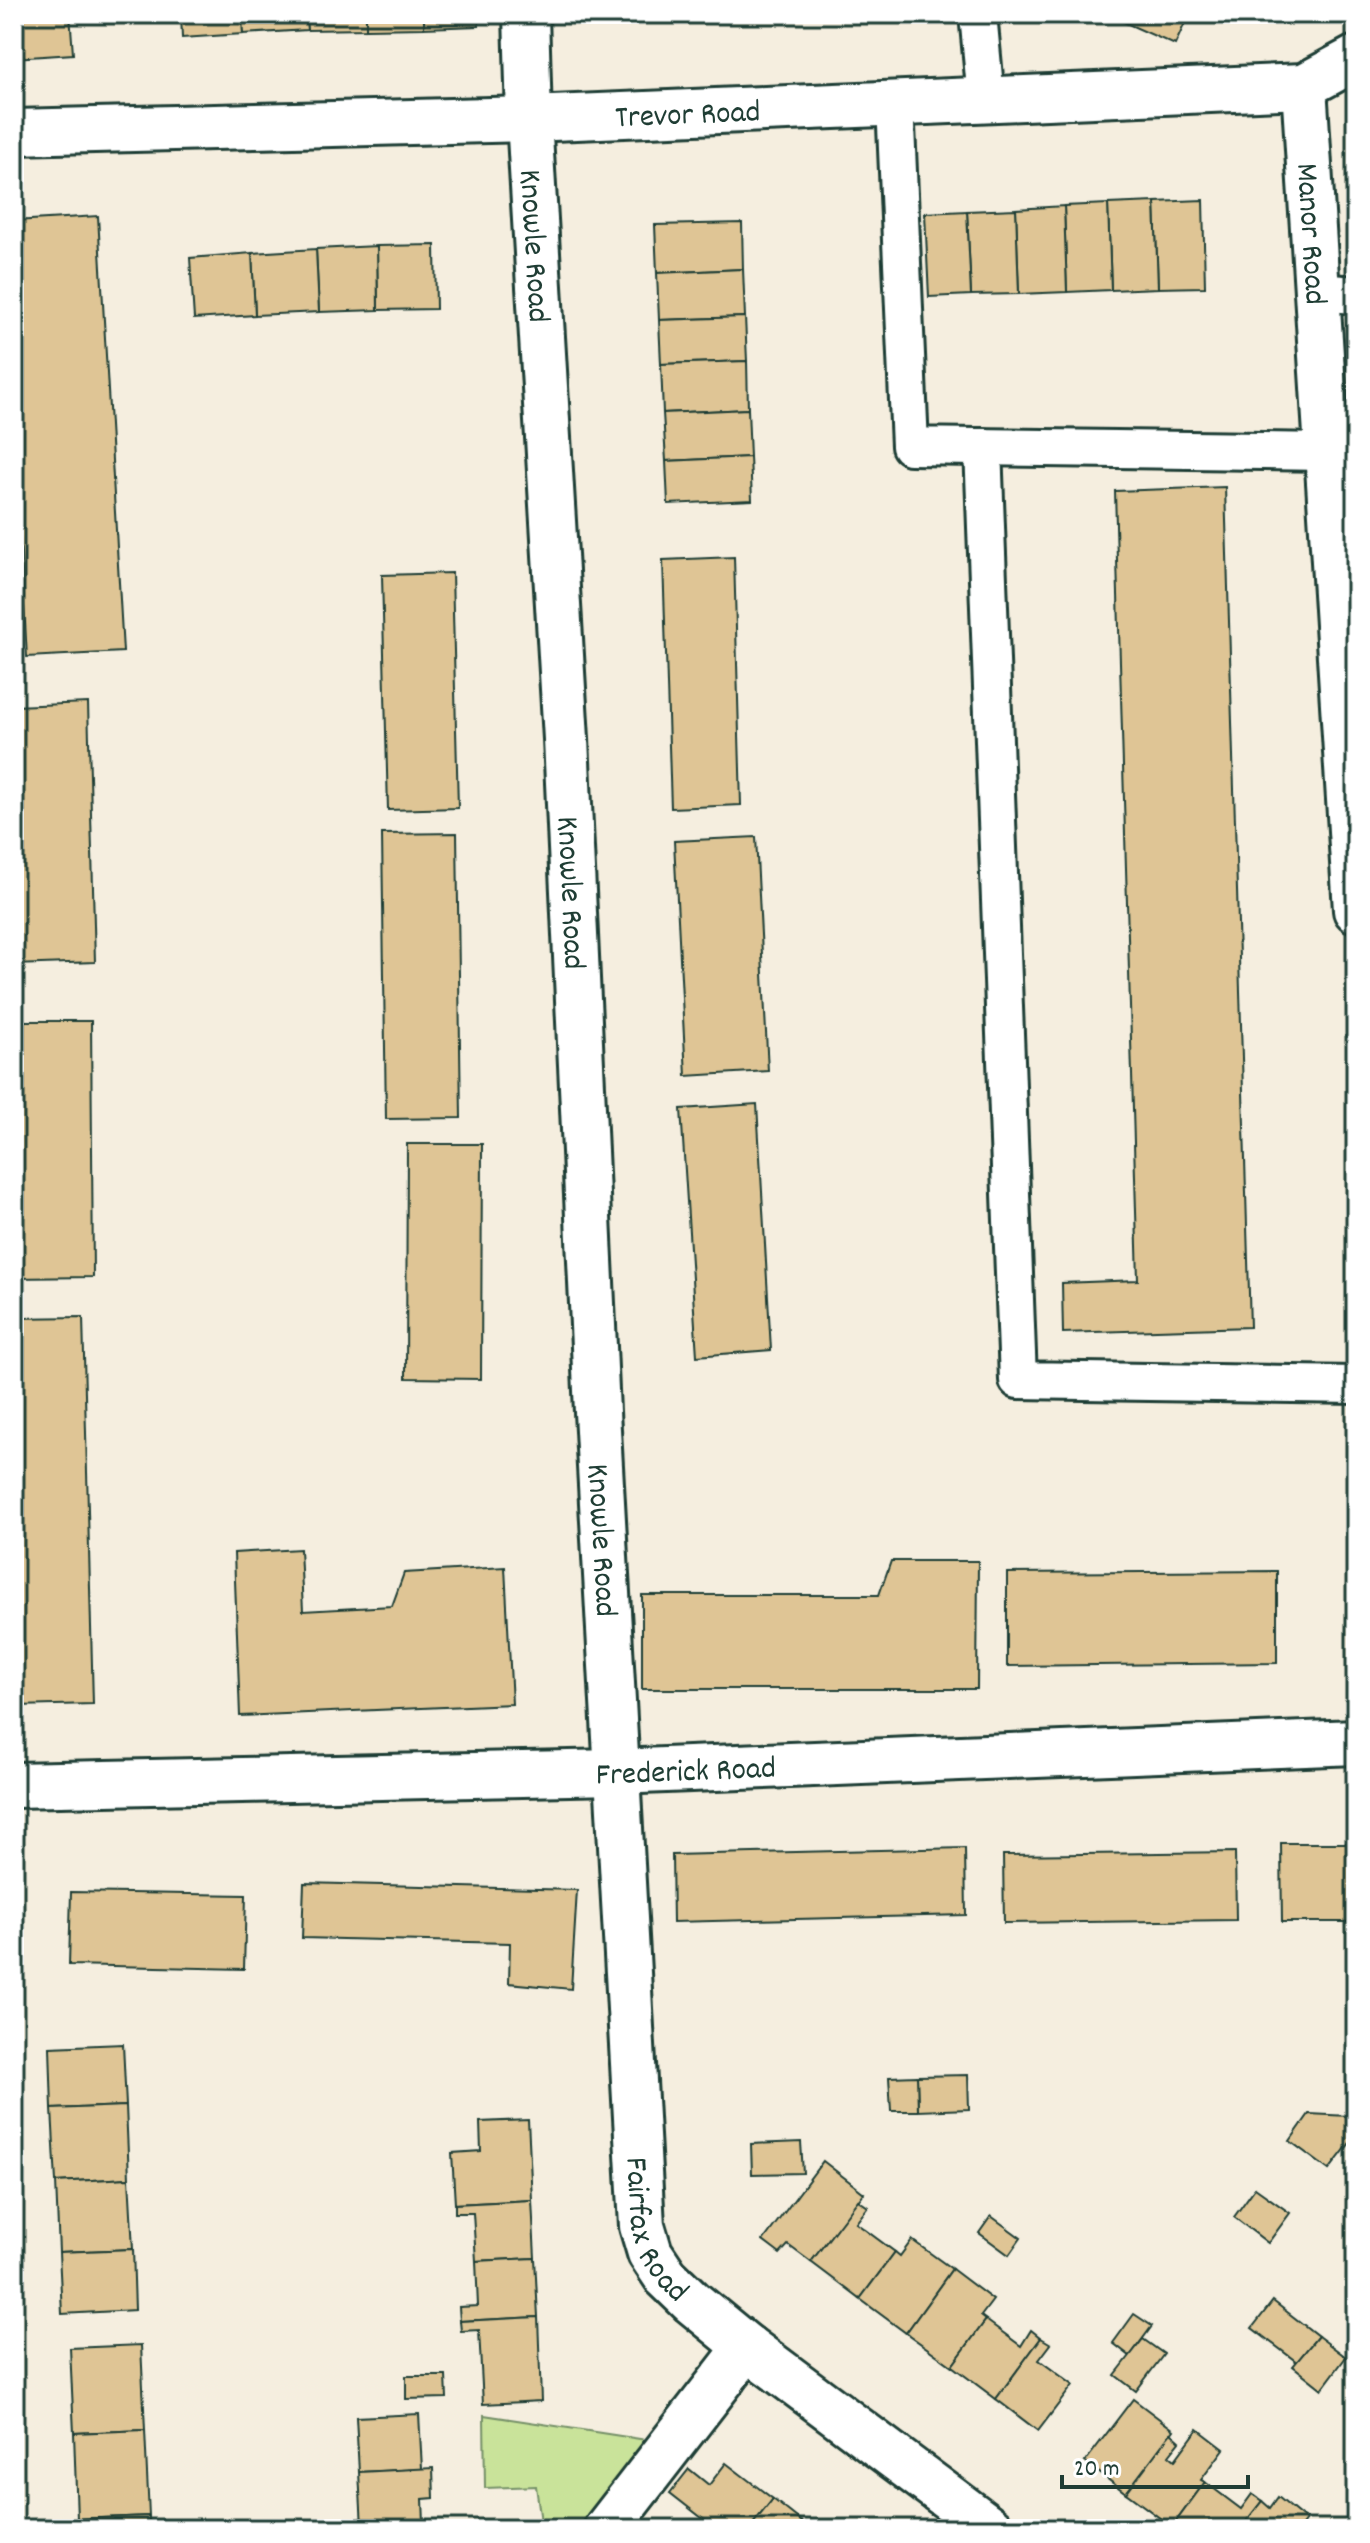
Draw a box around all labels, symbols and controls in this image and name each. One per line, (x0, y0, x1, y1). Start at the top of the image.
street label: Trevor Road (614, 91, 762, 143)
street label: Manor Road (1281, 162, 1336, 306)
street label: Knowle Road (504, 168, 559, 324)
street label: Knowle Road (542, 815, 595, 971)
street label: Knowle Road (572, 1462, 626, 1618)
street label: Frederick Road (595, 1748, 777, 1800)
street label: Fairfax Road (610, 2156, 697, 2315)
scale bar (1062, 2439, 1248, 2489)
text: 20 m (1074, 2453, 1120, 2487)

